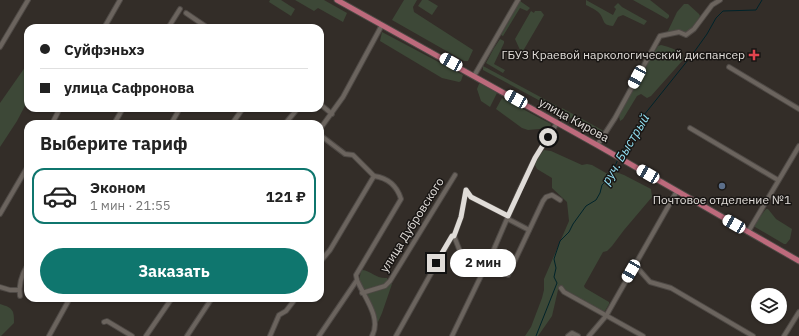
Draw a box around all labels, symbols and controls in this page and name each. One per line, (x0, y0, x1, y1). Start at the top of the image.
text: Суйфэньхэ (64, 40, 145, 59)
place label: ГБУЗ Краевой наркологический диспансер (501, 47, 745, 62)
marker: ГБУЗ Краевой наркологический диспансер (748, 49, 760, 61)
car (438, 51, 464, 73)
car (626, 64, 648, 90)
text: улица Сафронова (64, 78, 194, 97)
car (503, 88, 529, 110)
street label: улица Кирова (537, 94, 612, 145)
water label: руч. Быстрый (597, 111, 653, 189)
route start (539, 128, 557, 146)
text: Выберите тариф (40, 132, 187, 155)
car (635, 163, 661, 185)
street label: улица Дубровского (376, 174, 447, 275)
icon: car (42, 178, 78, 214)
text: Эконом (90, 178, 146, 197)
marker: Почтовое отделение №1 (717, 181, 727, 191)
text: 121 ₽ (266, 187, 306, 206)
place label: Почтовое отделение №1 (653, 192, 791, 207)
text: 1 мин · 21:55 (90, 197, 171, 214)
car (721, 213, 747, 235)
button: Заказать (40, 248, 308, 294)
callout: 2 мин (450, 249, 516, 277)
route end (427, 254, 445, 272)
text: 2 мин (465, 254, 501, 271)
car (620, 258, 642, 284)
map controls (751, 288, 787, 324)
button: layers (751, 288, 787, 324)

